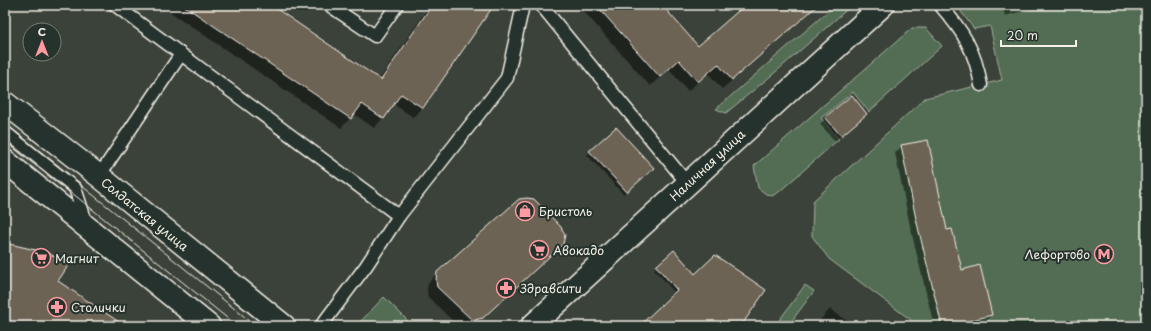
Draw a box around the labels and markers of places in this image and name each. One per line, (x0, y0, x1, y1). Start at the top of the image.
shop icon: Бристоль (514, 200, 536, 222)
place label: Бристоль (539, 202, 592, 220)
supermarket icon: Авокадо (528, 239, 550, 261)
place label: Авокадо (553, 241, 604, 259)
metro station icon: Лефортово (1093, 243, 1115, 265)
place label: Лефортово (1025, 245, 1090, 263)
supermarket icon: Магнит (30, 247, 52, 269)
place label: Магнит (55, 249, 100, 267)
pharmacy icon: Здравсити (495, 277, 517, 299)
place label: Здравсити (519, 279, 582, 297)
pharmacy icon: Столички (46, 296, 68, 318)
place label: Столички (71, 298, 126, 316)

